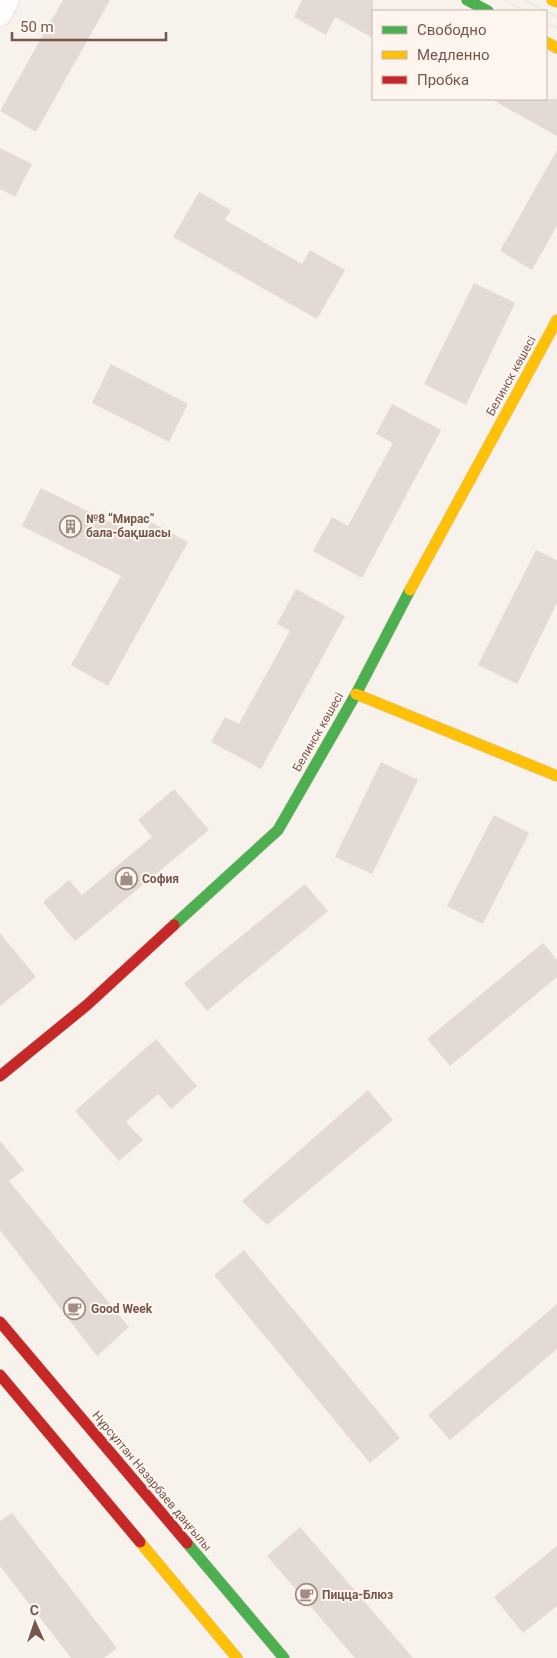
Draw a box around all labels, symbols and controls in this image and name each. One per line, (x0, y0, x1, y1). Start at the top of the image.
scale bar (12, 10, 166, 42)
legend (372, 10, 547, 100)
text: 50 m (20, 18, 54, 36)
text: Свободно (417, 21, 486, 39)
text: Медленно (417, 46, 490, 64)
text: Пробка (417, 71, 469, 89)
street label: Белинск көшесі (483, 334, 539, 418)
place label: №8 “Мирас” бала-бақшасы (86, 512, 171, 540)
building icon: №8 “Мирас” бала-бақшасы (58, 514, 82, 538)
street label: Белинск көшесі (290, 690, 346, 774)
shop icon: София (114, 867, 138, 891)
place label: София (142, 872, 179, 886)
cafe icon: Good Week (63, 1297, 87, 1321)
place label: Good Week (91, 1302, 153, 1316)
street label: Нұрсұлтан Назарбаев даңғылы (89, 1408, 215, 1554)
cafe icon: Пицца-Блюз (294, 1583, 318, 1607)
place label: Пицца-Блюз (322, 1588, 393, 1602)
north arrow (10, 1598, 60, 1648)
text: С (29, 1602, 39, 1618)

